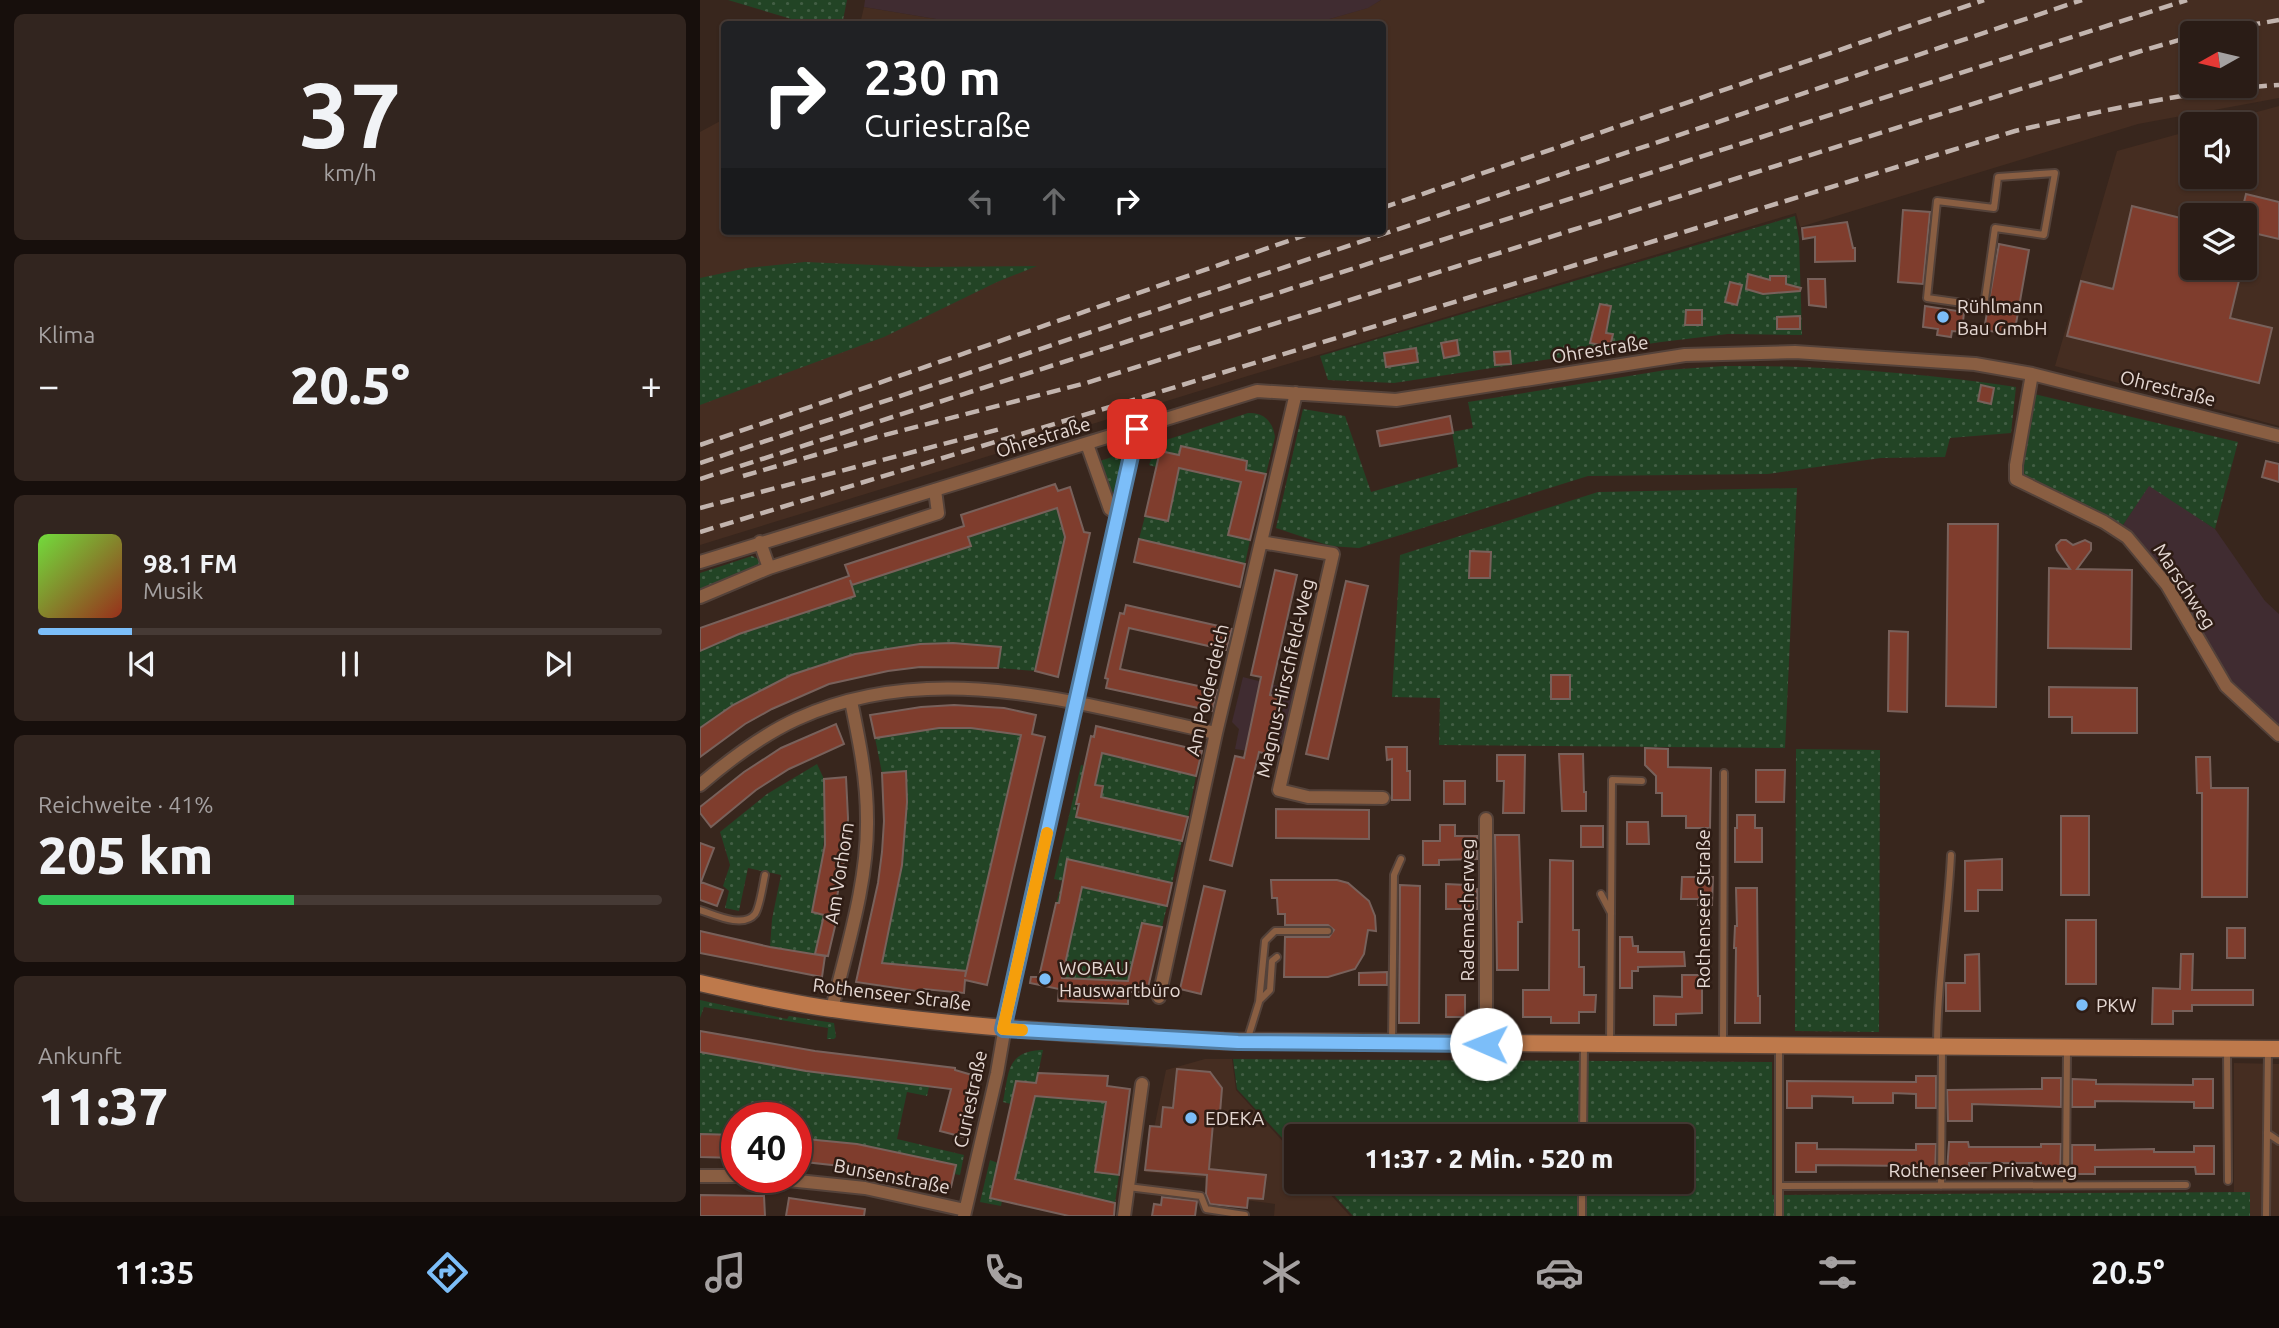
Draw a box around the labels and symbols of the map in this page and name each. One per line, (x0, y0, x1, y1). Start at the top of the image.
north arrow (2180, 21, 2258, 98)
place label: Rühlmann Bau GmbH (1957, 295, 2047, 339)
marker: Rühlmann Bau GmbH (1935, 309, 1951, 325)
street label: Ohrestraße (1550, 330, 1650, 368)
street label: Ohrestraße (2118, 365, 2218, 411)
pin (1107, 399, 1167, 459)
street label: Ohrestraße (993, 412, 1093, 462)
street label: Marschweg (2149, 539, 2221, 633)
street label: Magnus-Hirschfeld-Weg (1251, 576, 1319, 780)
street label: Am Polderdeich (1181, 622, 1233, 758)
street label: Am Vorhorn (820, 821, 858, 925)
street label: Rothenseer Straße (1692, 829, 1714, 989)
street label: Rademacherweg (1456, 838, 1478, 982)
place label: WOBAU Hauswartbüro (1059, 957, 1181, 1001)
marker: WOBAU Hauswartbüro (1037, 971, 1053, 987)
street label: Rothenseer Straße (811, 973, 973, 1015)
place label: PKW (2096, 994, 2137, 1016)
marker: PKW (2074, 997, 2090, 1013)
position arrow (1449, 1007, 1523, 1081)
street label: Curiestraße (949, 1048, 991, 1150)
speed limit sign: 40 (721, 1102, 812, 1193)
place label: EDEKA (1205, 1107, 1265, 1129)
marker: EDEKA (1183, 1110, 1199, 1126)
street label: Bunsenstraße (832, 1154, 952, 1198)
street label: Rothenseer Privatweg (1888, 1159, 2078, 1181)

